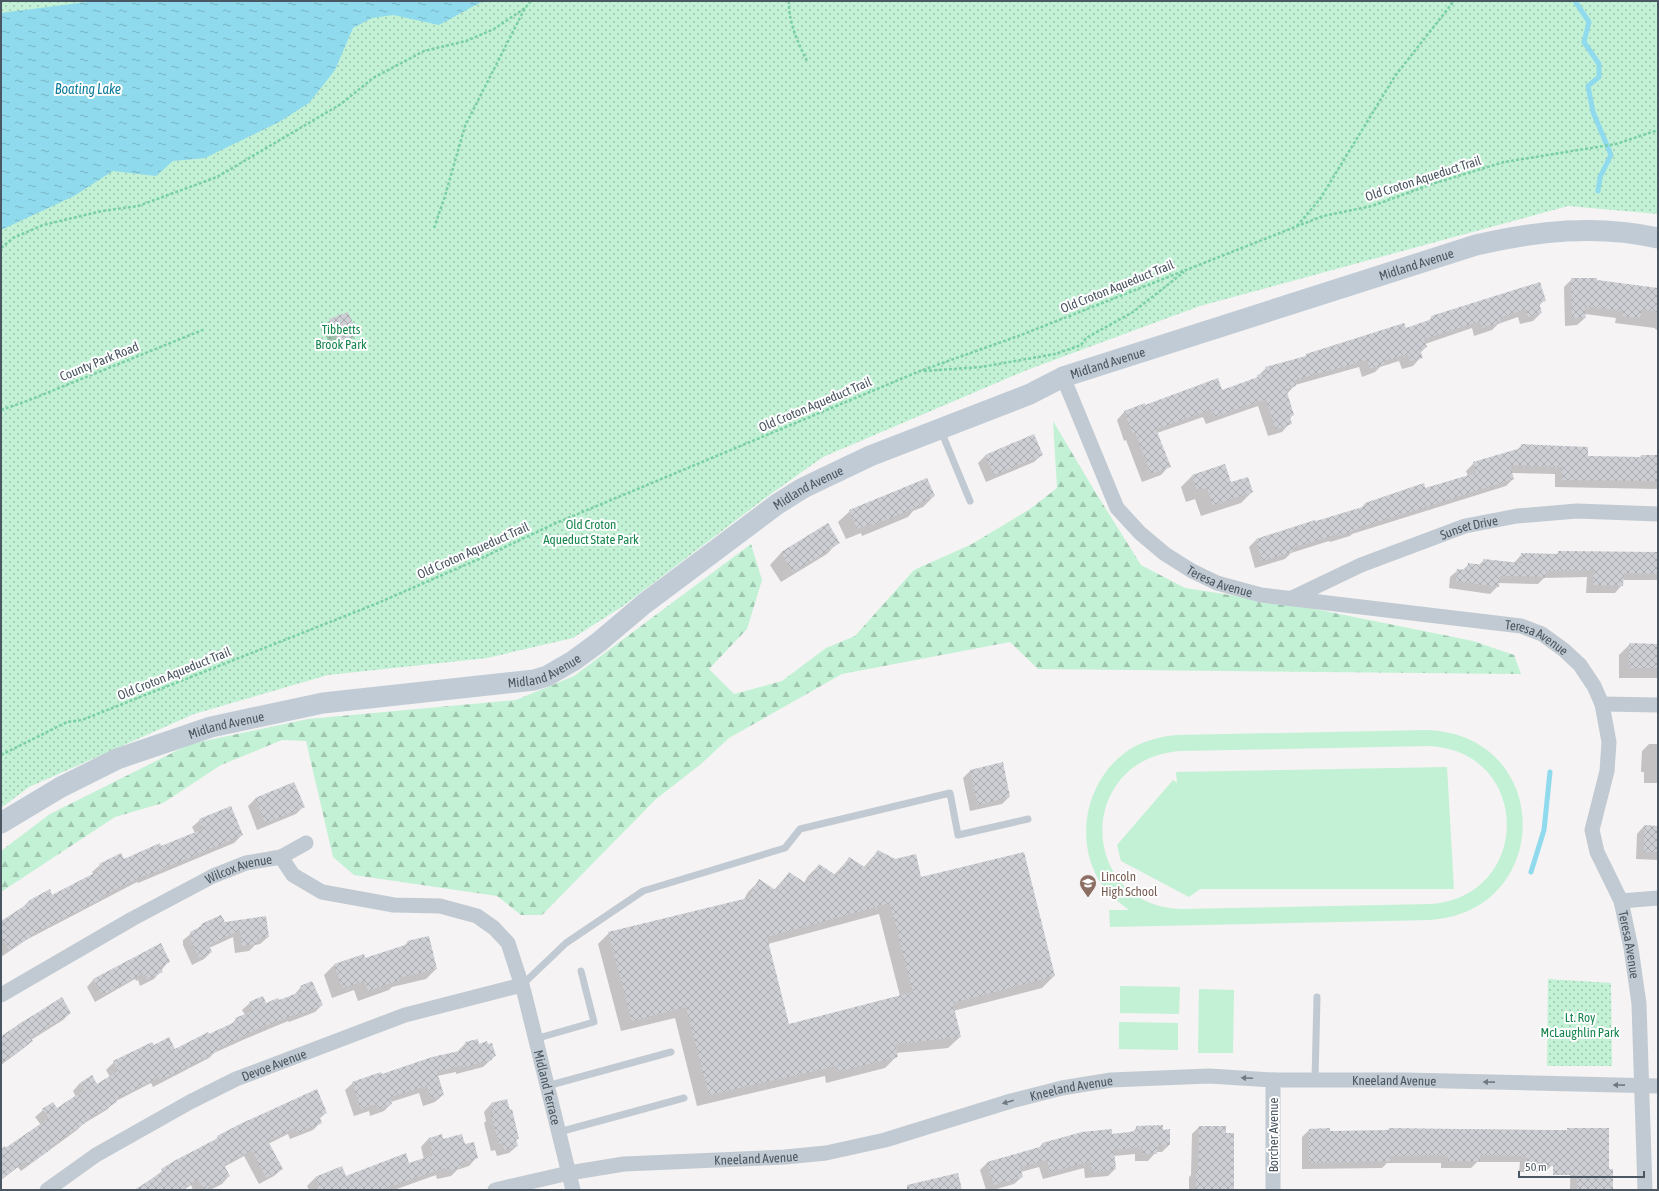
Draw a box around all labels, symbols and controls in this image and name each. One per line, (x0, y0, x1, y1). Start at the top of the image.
water label: Boating Lake (55, 81, 121, 97)
street label: Old Croton Aqueduct Trail (1363, 152, 1483, 204)
street label: Midland Avenue (1377, 246, 1456, 284)
street label: Old Croton Aqueduct Trail (1058, 257, 1177, 316)
park label: Tibbetts Brook Park (315, 322, 367, 352)
street label: County Park Road (58, 339, 141, 384)
street label: Midland Avenue (1068, 344, 1147, 382)
street label: Old Croton Aqueduct Trail (757, 374, 874, 435)
street label: Midland Avenue (770, 463, 846, 513)
street label: Sunset Drive (1438, 513, 1499, 543)
park label: Old Croton Aqueduct State Park (543, 517, 639, 547)
street label: Old Croton Aqueduct Trail (415, 519, 532, 582)
street label: Teresa Avenue (1184, 563, 1254, 600)
street label: Teresa Avenue (1504, 617, 1571, 658)
street label: Old Croton Aqueduct Trail (115, 644, 234, 703)
street label: Midland Avenue (507, 651, 584, 691)
street label: Midland Avenue (186, 709, 266, 742)
street label: Wilcox Avenue (203, 852, 273, 887)
place label: Lincoln High School (1101, 869, 1158, 899)
school or university icon: Lincoln High School (1078, 873, 1098, 898)
street label: Teresa Avenue (1615, 909, 1642, 980)
park label: Lt. Roy McLaughlin Park (1540, 1010, 1620, 1040)
street label: Devoe Avenue (239, 1046, 309, 1084)
street label: Midland Terrace (531, 1048, 564, 1127)
street label: Kneeland Avenue (1028, 1073, 1114, 1104)
street label: Kneeland Avenue (1352, 1073, 1437, 1089)
one-way arrow (1241, 1075, 1253, 1082)
one-way arrow (1482, 1079, 1495, 1085)
one-way arrow (1612, 1082, 1625, 1088)
street label: Borcher Avenue (1266, 1098, 1281, 1172)
one-way arrow (1001, 1099, 1013, 1105)
street label: Kneeland Avenue (714, 1149, 799, 1168)
scale bar (1519, 1153, 1644, 1179)
text: 50 m (1525, 1160, 1547, 1174)

